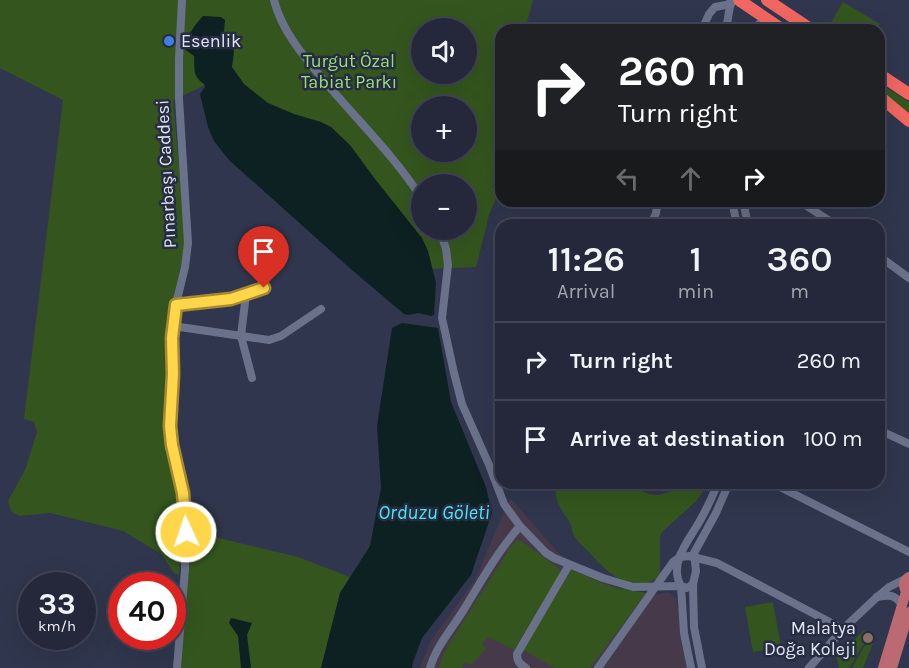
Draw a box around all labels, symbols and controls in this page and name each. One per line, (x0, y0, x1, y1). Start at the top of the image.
map controls (411, 18, 477, 240)
button: sound (411, 18, 477, 84)
place label: Esenlik (181, 30, 241, 52)
marker: Esenlik (162, 34, 176, 48)
text: 260 m (618, 46, 746, 96)
icon: right (519, 48, 597, 126)
park label: Turgut Özal Tabiat Parkı (301, 50, 397, 93)
button: + (411, 96, 477, 162)
text: Turn right (618, 97, 738, 129)
street label: Pınarbaşı Caddesi (151, 99, 181, 249)
icon: left (611, 162, 644, 195)
icon: ahead (674, 162, 707, 195)
icon: right (737, 162, 770, 195)
button: − (411, 174, 477, 240)
pin (238, 226, 289, 288)
icon: arrive (247, 235, 280, 268)
text: 11:26 (547, 238, 625, 280)
text: 1 (689, 238, 702, 280)
text: 360 (767, 238, 833, 280)
text: Arrival (557, 280, 615, 303)
text: min (677, 280, 714, 303)
text: m (790, 280, 809, 303)
icon: right (519, 345, 552, 378)
text: Turn right (570, 348, 673, 374)
text: 260 m (797, 348, 861, 374)
icon: arrive (519, 423, 552, 456)
text: Arrive at destination (570, 426, 785, 452)
text: 100 m (803, 426, 863, 452)
position arrow (154, 500, 218, 564)
water label: Orduzu Göleti (378, 501, 490, 524)
speed limit sign: 40 (108, 572, 186, 650)
text: 33 (38, 586, 76, 622)
text: km/h (38, 617, 76, 635)
place label: Malatya Doğa Koleji (764, 617, 856, 660)
marker: Malatya Doğa Koleji (861, 631, 875, 645)

